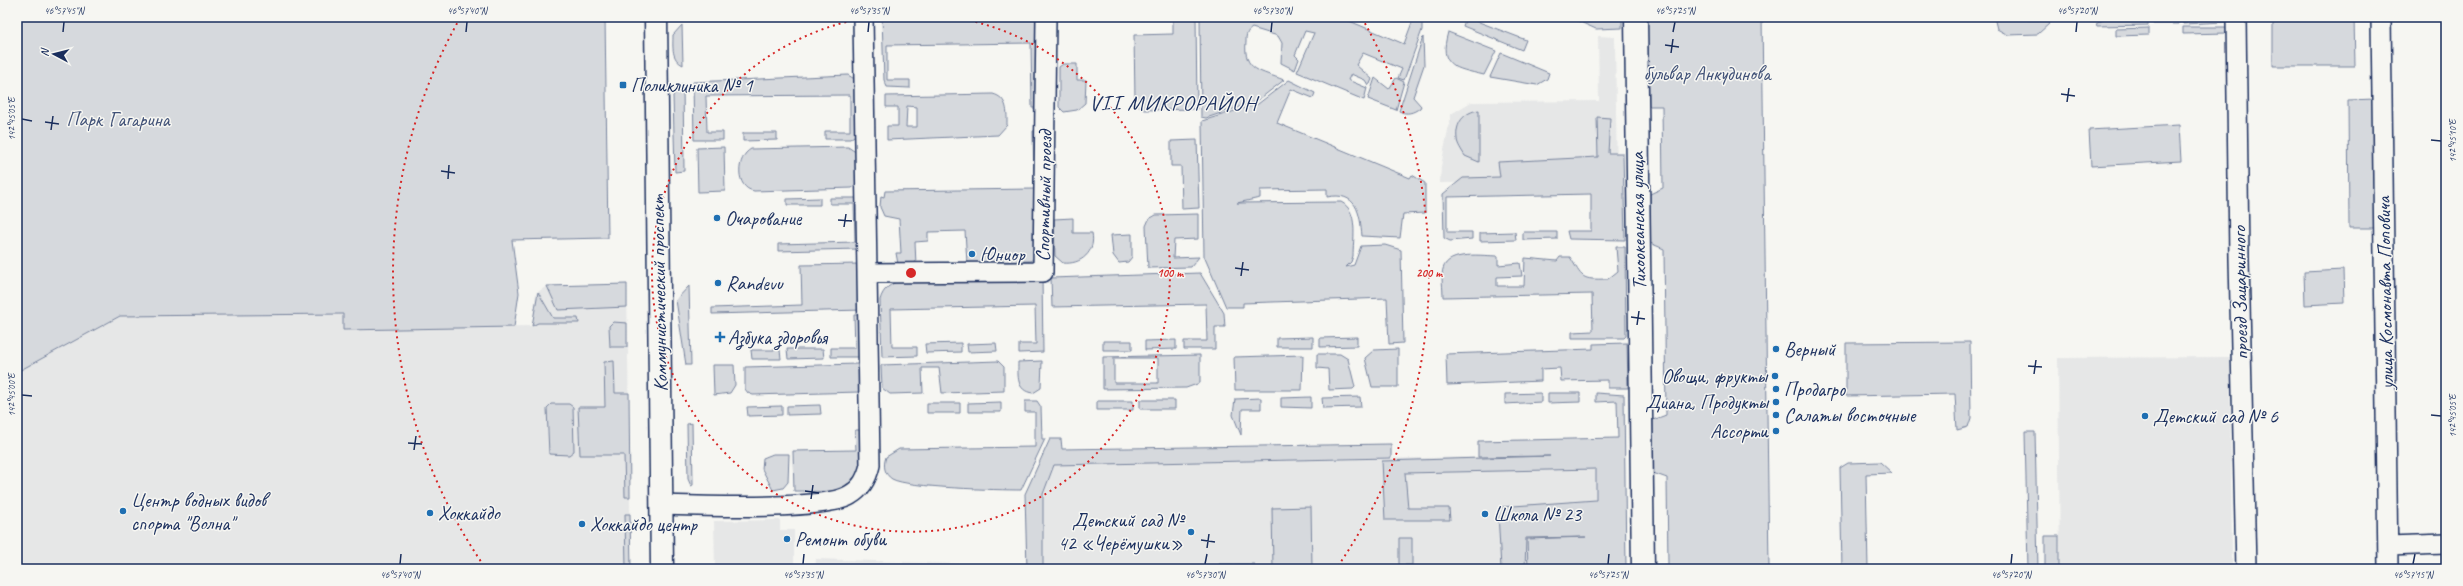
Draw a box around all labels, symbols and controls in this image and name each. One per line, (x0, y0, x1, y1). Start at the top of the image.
text: 46°57'45"N (44, 4, 86, 17)
text: 46°57'40"N (447, 4, 489, 17)
text: 46°57'35"N (849, 4, 891, 17)
text: 46°57'30"N (1252, 4, 1294, 17)
text: 46°57'25"N (1655, 4, 1697, 17)
text: 46°57'20"N (2057, 4, 2099, 17)
north arrow (34, 34, 74, 74)
text: N (37, 46, 52, 57)
park label: бульвар Анкудинова (1644, 61, 1772, 86)
place label: Поликлиника № 1 (631, 73, 754, 98)
marker: Поликлиника № 1 (618, 80, 628, 90)
district label: VII МИКРОРАЙОН (1089, 89, 1260, 117)
text: 142°45'05"E (5, 96, 18, 141)
park label: Парк Гагарина (66, 107, 172, 132)
text: 142°45'10"E (2446, 118, 2459, 163)
street label: Спортивный проезд (1030, 128, 1058, 262)
street label: Тихоокеанская улица (1624, 151, 1652, 290)
street label: Коммунистический проспект (645, 193, 673, 392)
street label: улица Космонавта Поповича (2371, 194, 2399, 391)
place label: Очарование (725, 206, 803, 231)
marker: Очарование (712, 213, 722, 223)
street label: проезд Зацаринного (2226, 225, 2254, 360)
place label: Юниор (980, 242, 1026, 267)
marker: Юниор (967, 249, 977, 259)
text: 100 m (1157, 265, 1184, 281)
text: 200 m (1416, 265, 1443, 281)
centre of rings (904, 266, 918, 280)
place label: Randevu (726, 271, 784, 296)
marker: Randevu (713, 278, 723, 288)
place label: Азбука здоровья (728, 325, 829, 351)
marker: Азбука здоровья (715, 332, 725, 342)
place label: Верный (1784, 337, 1837, 362)
marker: Верный (1771, 344, 1781, 354)
place label: Овощи, фрукты (1662, 364, 1768, 389)
marker: Овощи, фрукты (1770, 371, 1780, 381)
text: 142°45'00"E (5, 372, 18, 417)
place label: Продагро (1784, 377, 1846, 402)
marker: Продагро (1771, 384, 1781, 394)
place label: Диана, Продукты (1645, 390, 1769, 415)
text: 142°45'05"E (2446, 393, 2459, 438)
marker: Диана, Продукты (1771, 397, 1781, 407)
place label: Салаты восточные (1784, 403, 1917, 428)
place label: Детский сад № 6 (2153, 404, 2279, 429)
marker: Салаты восточные (1771, 410, 1781, 420)
marker: Детский сад № 6 (2140, 411, 2150, 421)
place label: Ассорти (1710, 419, 1769, 444)
marker: Ассорти (1771, 426, 1781, 436)
place label: Центр водных видов спорта "Волна" (131, 488, 271, 536)
place label: Хоккайдо (438, 501, 501, 526)
place label: Школа № 23 (1493, 502, 1583, 527)
marker: Центр водных видов спорта "Волна" (118, 506, 128, 516)
marker: Хоккайдо (425, 508, 435, 518)
place label: Детский сад № 42 «Черёмушки» (1058, 508, 1187, 556)
marker: Школа № 23 (1480, 509, 1490, 519)
place label: Хоккайдо центр (590, 512, 698, 537)
marker: Хоккайдо центр (577, 519, 587, 529)
place label: Ремонт обуви (795, 527, 887, 552)
marker: Детский сад № 42 «Черёмушки» (1186, 527, 1196, 537)
marker: Ремонт обуви (782, 534, 792, 544)
text: 46°57'40"N (380, 568, 422, 581)
text: 46°57'35"N (783, 568, 825, 581)
text: 46°57'30"N (1185, 568, 1227, 581)
text: 46°57'25"N (1588, 568, 1630, 581)
text: 46°57'20"N (1991, 568, 2033, 581)
text: 46°57'15"N (2393, 568, 2435, 581)

